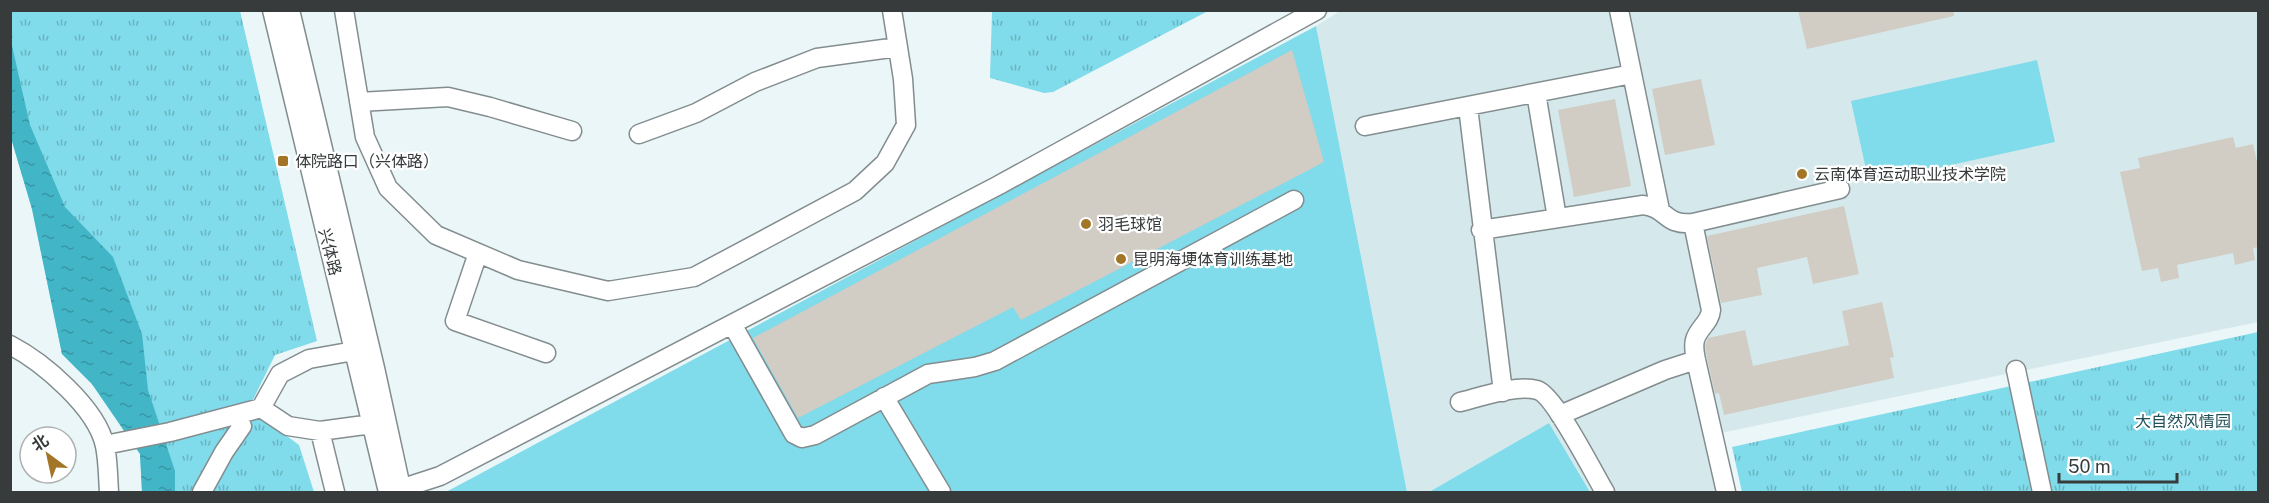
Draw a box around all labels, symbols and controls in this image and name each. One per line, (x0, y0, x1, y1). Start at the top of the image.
place label: 体院路口（兴体路） (295, 152, 439, 171)
marker: 体院路口（兴体路） (276, 154, 290, 168)
place label: 云南体育运动职业技术学院 (1814, 165, 2006, 184)
marker: 云南体育运动职业技术学院 (1795, 167, 1809, 181)
place label: 羽毛球馆 (1098, 215, 1162, 234)
marker: 羽毛球馆 (1079, 217, 1093, 231)
street label: 兴体路 (315, 226, 345, 278)
place label: 昆明海埂体育训练基地 (1133, 250, 1293, 269)
marker: 昆明海埂体育训练基地 (1114, 252, 1128, 266)
park label: 大自然风情园 (2135, 412, 2231, 431)
north arrow (18, 425, 78, 485)
text: 北 (28, 431, 52, 455)
scale bar (2059, 446, 2178, 484)
text: 50 m (2068, 456, 2111, 477)

